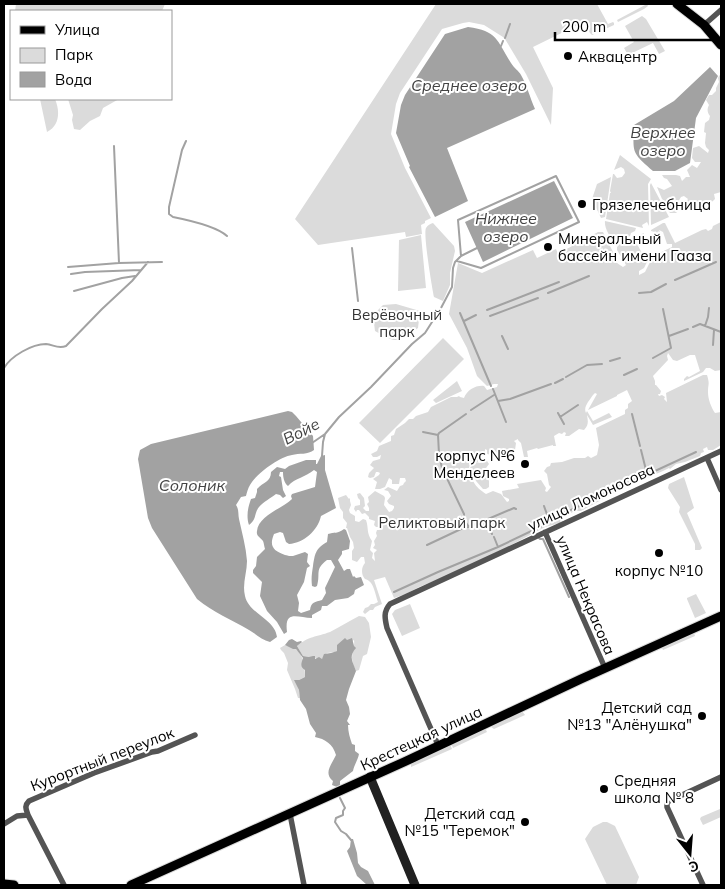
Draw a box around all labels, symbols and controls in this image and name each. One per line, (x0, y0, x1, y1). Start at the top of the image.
legend (10, 10, 172, 100)
scale bar (555, 10, 711, 42)
text: 200 m (562, 17, 606, 36)
text: Улица (54, 20, 100, 39)
text: Парк (55, 45, 94, 64)
place label: Аквацентр (578, 47, 657, 66)
marker: Аквацентр (562, 50, 574, 62)
text: Вода (55, 70, 92, 89)
water label: Среднее озеро (411, 75, 527, 95)
water label: Верхнее озеро (630, 122, 696, 160)
place label: Грязелечебница (592, 195, 711, 214)
marker: Грязелечебница (576, 198, 588, 210)
water label: Нижнее озеро (475, 208, 537, 246)
place label: Минеральный бассейн имени Гааза (558, 229, 712, 265)
marker: Минеральный бассейн имени Гааза (542, 241, 554, 253)
park label: Верёвочный парк (352, 305, 442, 341)
water label: Войе (279, 413, 323, 449)
place label: корпус №6 Менделеев (434, 446, 515, 482)
marker: корпус №6 Менделеев (519, 458, 531, 470)
street label: улица Ломоносова (524, 459, 658, 535)
water label: Солоник (159, 475, 226, 495)
park label: Реликтовый парк (379, 513, 506, 532)
street label: улица Некрасова (552, 533, 620, 657)
marker: корпус №10 (653, 547, 665, 559)
place label: корпус №10 (615, 561, 703, 580)
place label: Детский сад №13 "Алёнушка" (567, 698, 692, 734)
street label: Крестецкая улица (357, 701, 485, 775)
marker: Детский сад №13 "Алёнушка" (696, 710, 708, 722)
street label: Курортный переулок (28, 723, 177, 795)
place label: Средняя школа № 8 (614, 771, 694, 807)
marker: Средняя школа № 8 (598, 783, 610, 795)
place label: Детский сад №15 "Теремок" (404, 804, 515, 840)
marker: Детский сад №15 "Теремок" (519, 816, 531, 828)
north arrow (665, 829, 715, 879)
text: С (687, 856, 701, 876)

